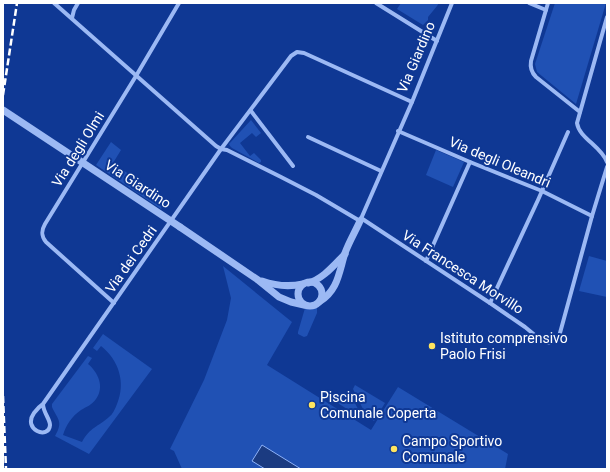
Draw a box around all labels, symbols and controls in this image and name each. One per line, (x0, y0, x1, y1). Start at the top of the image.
street label: Via Giardino (394, 19, 438, 95)
street label: Via degli Olmi (49, 108, 107, 190)
street label: Via degli Oleandri (447, 133, 553, 191)
street label: Via Giardino (102, 157, 174, 211)
street label: Via dei Cedri (102, 222, 160, 296)
street label: Via Francesca Morvillo (399, 227, 527, 317)
place label: Istituto comprensivo Paolo Frisi (440, 330, 568, 362)
marker: Istituto comprensivo Paolo Frisi (427, 341, 437, 351)
place label: Piscina Comunale Coperta (320, 389, 436, 421)
marker: Piscina Comunale Coperta (307, 400, 317, 410)
place label: Campo Sportivo Comunale (402, 433, 502, 465)
marker: Campo Sportivo Comunale (389, 444, 399, 454)

